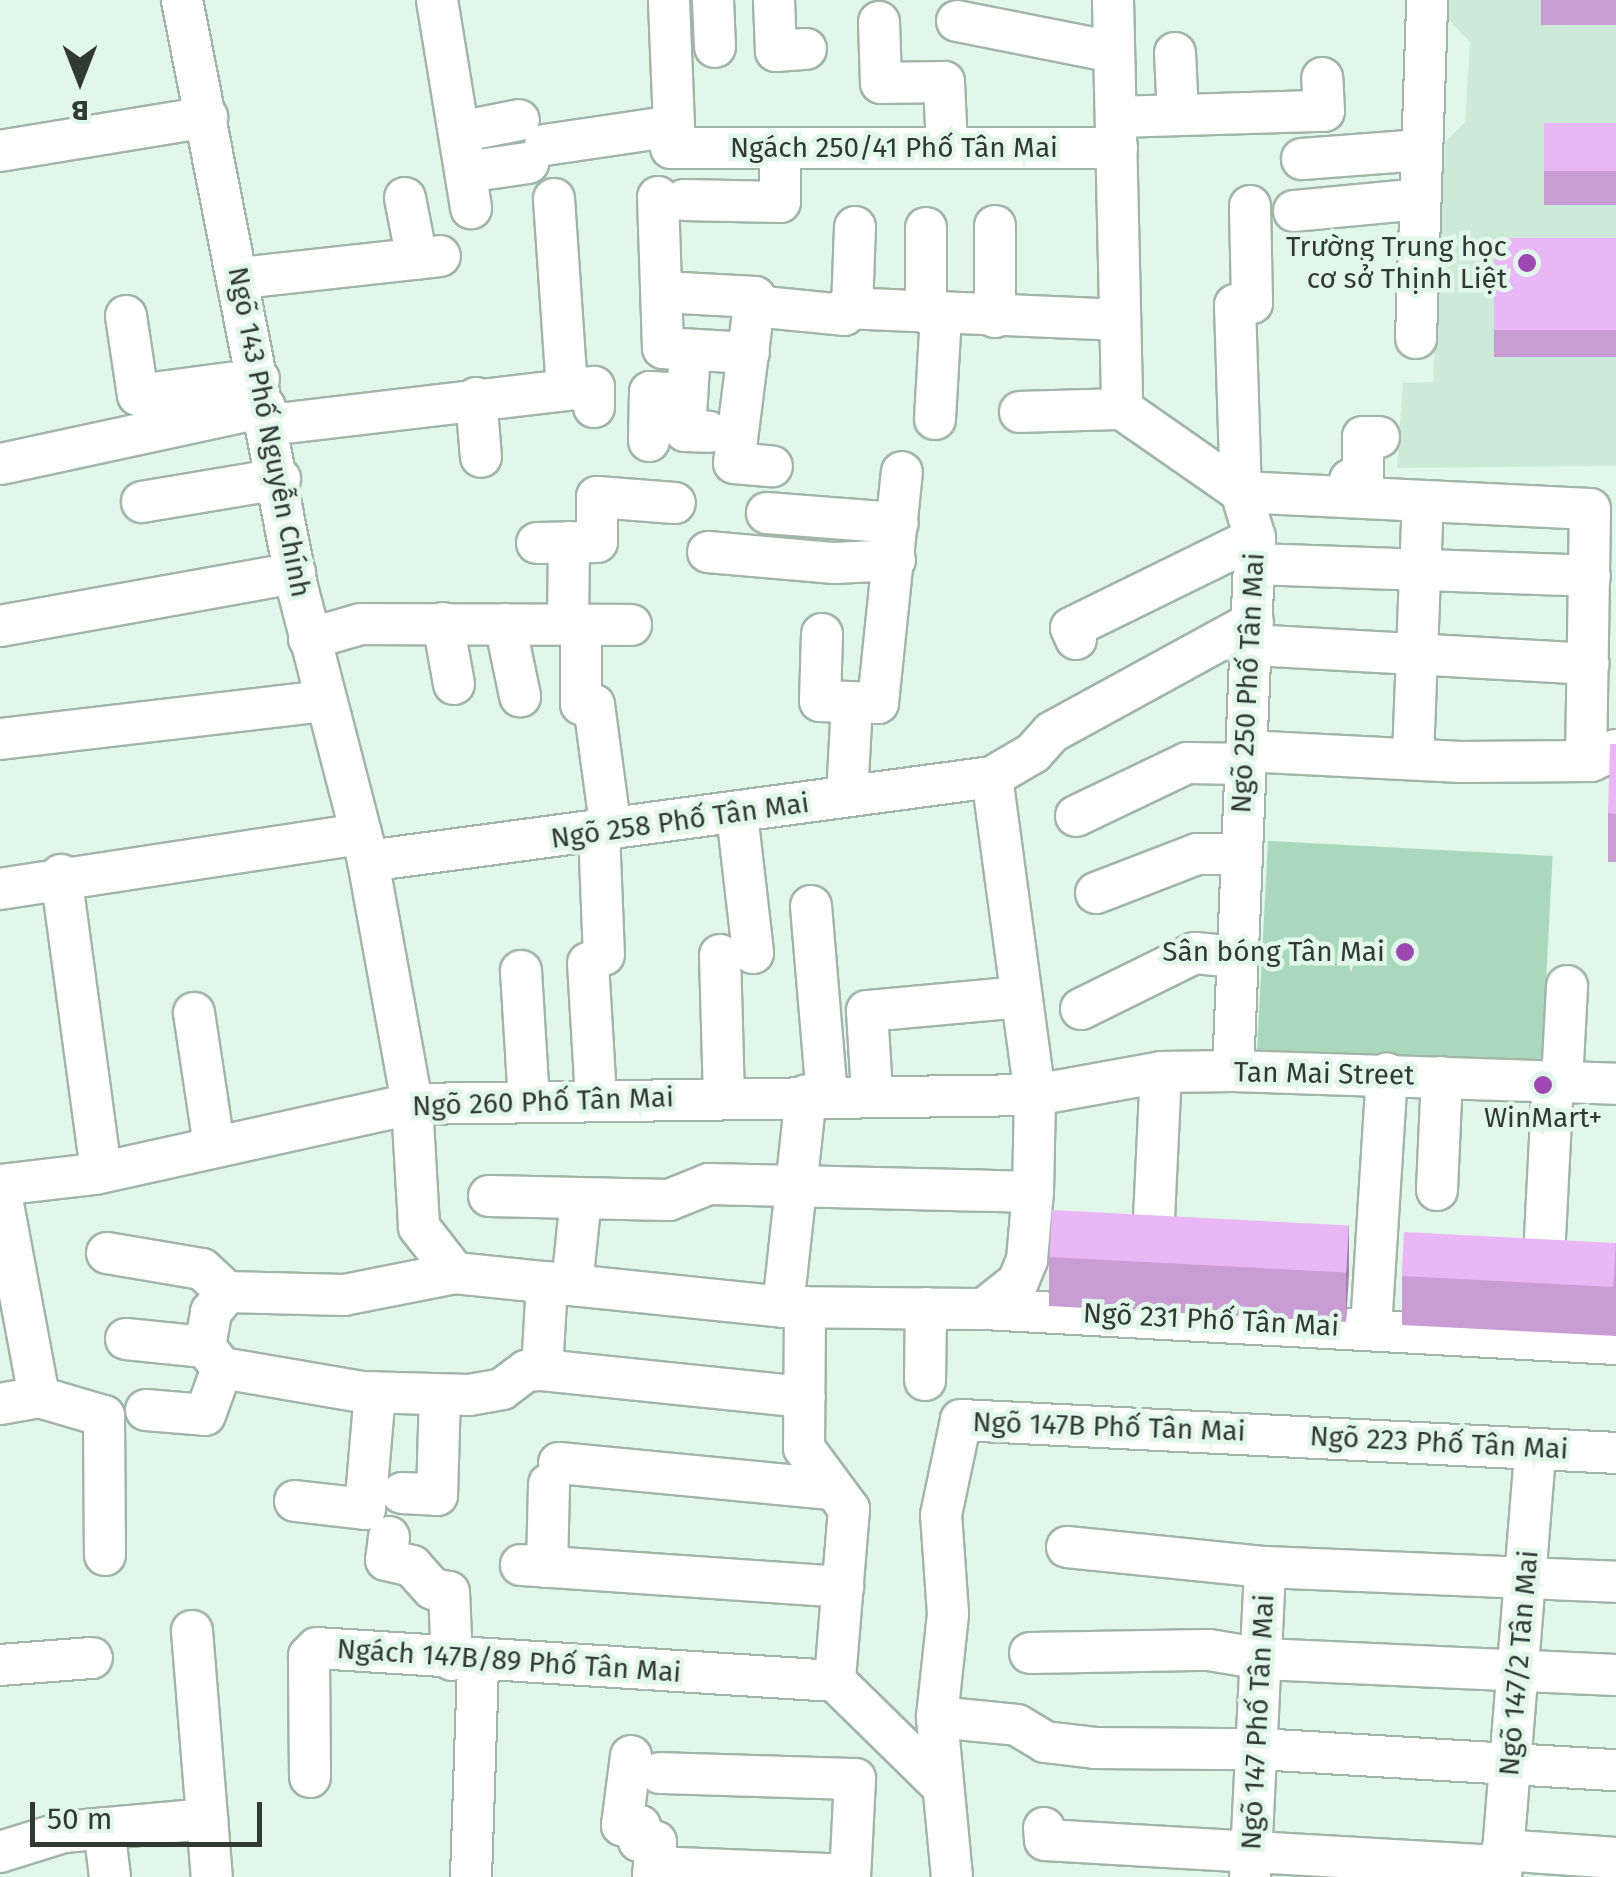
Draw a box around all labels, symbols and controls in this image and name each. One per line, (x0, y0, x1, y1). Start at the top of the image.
north arrow (30, 30, 130, 130)
text: B (71, 94, 89, 127)
street label: Ngách 250/41 Phố Tân Mai (730, 131, 1058, 165)
place label: Trường Trung học cơ sở Thịnh Liệt (1286, 230, 1507, 296)
marker: Trường Trung học cơ sở Thịnh Liệt (1516, 252, 1538, 274)
street label: Ngõ 143 Phố Nguyễn Chính (220, 264, 318, 600)
street label: Ngõ 250 Phố Tân Mai (1224, 552, 1272, 814)
street label: Ngõ 258 Phố Tân Mai (549, 786, 811, 856)
place label: Sân bóng Tân Mai (1162, 935, 1385, 969)
marker: Sân bóng Tân Mai (1394, 941, 1416, 963)
street label: Tan Mai Street (1234, 1056, 1414, 1092)
marker: WinMart+ (1532, 1074, 1554, 1096)
street label: Ngõ 260 Phố Tân Mai (412, 1081, 674, 1123)
place label: WinMart+ (1484, 1101, 1602, 1135)
street label: Ngõ 231 Phố Tân Mai (1082, 1297, 1340, 1343)
street label: Ngõ 147B Phố Tân Mai (972, 1405, 1246, 1449)
street label: Ngõ 223 Phố Tân Mai (1309, 1419, 1569, 1467)
street label: Ngõ 147/2 Tân Mai (1492, 1549, 1546, 1777)
street label: Ngõ 147 Phố Tân Mai (1235, 1593, 1281, 1851)
street label: Ngách 147B/89 Phố Tân Mai (336, 1632, 682, 1690)
scale bar (35, 1782, 268, 1844)
text: 50 m (47, 1801, 112, 1837)

